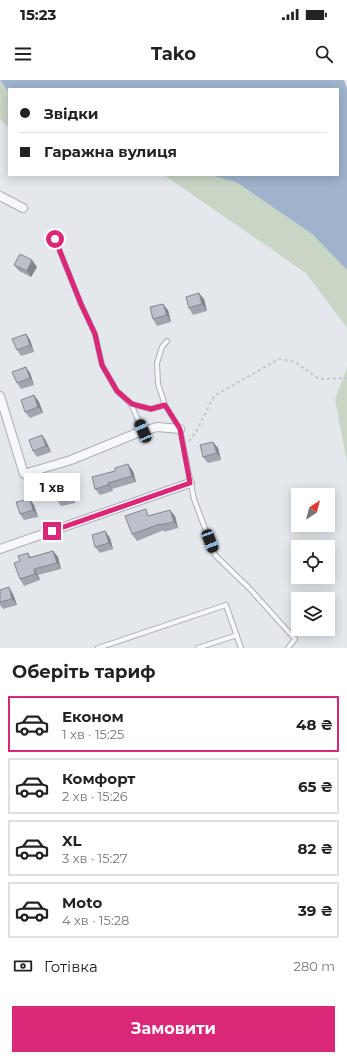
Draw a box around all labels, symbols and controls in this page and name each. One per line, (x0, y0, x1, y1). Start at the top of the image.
text: 15:23 (20, 5, 56, 24)
icon: menu (12, 43, 34, 65)
text: Tako (151, 43, 196, 65)
icon: search (313, 43, 335, 65)
text: Звідки (44, 104, 98, 123)
text: Гаражна вулиця (44, 142, 177, 161)
route start (46, 230, 64, 248)
car (133, 418, 153, 444)
callout: 1 хв (24, 473, 80, 501)
text: 1 хв (40, 479, 64, 495)
north arrow (291, 488, 335, 532)
map controls (291, 488, 335, 636)
route end (43, 522, 61, 540)
car (200, 528, 220, 554)
button: locate (291, 540, 335, 584)
button: layers (291, 592, 335, 636)
text: Оберіть тариф (12, 661, 156, 683)
icon: car (14, 706, 50, 742)
text: Економ (62, 707, 124, 726)
text: 48 ₴ (296, 715, 333, 734)
text: 1 хв · 15:25 (62, 726, 124, 742)
icon: car (14, 768, 50, 804)
text: Комфорт (62, 769, 135, 788)
text: 65 ₴ (298, 777, 333, 796)
text: 2 хв · 15:26 (62, 788, 128, 804)
icon: car (14, 830, 50, 866)
text: XL (62, 831, 81, 850)
text: 82 ₴ (298, 839, 333, 858)
text: 3 хв · 15:27 (62, 850, 127, 866)
icon: car (14, 892, 50, 928)
text: Moto (62, 893, 102, 912)
text: 39 ₴ (298, 901, 333, 920)
text: 4 хв · 15:28 (62, 912, 129, 928)
icon: cash (12, 955, 34, 977)
text: Готівка (44, 957, 98, 976)
text: 280 m (294, 958, 335, 974)
button: Замовити (12, 1006, 335, 1052)

